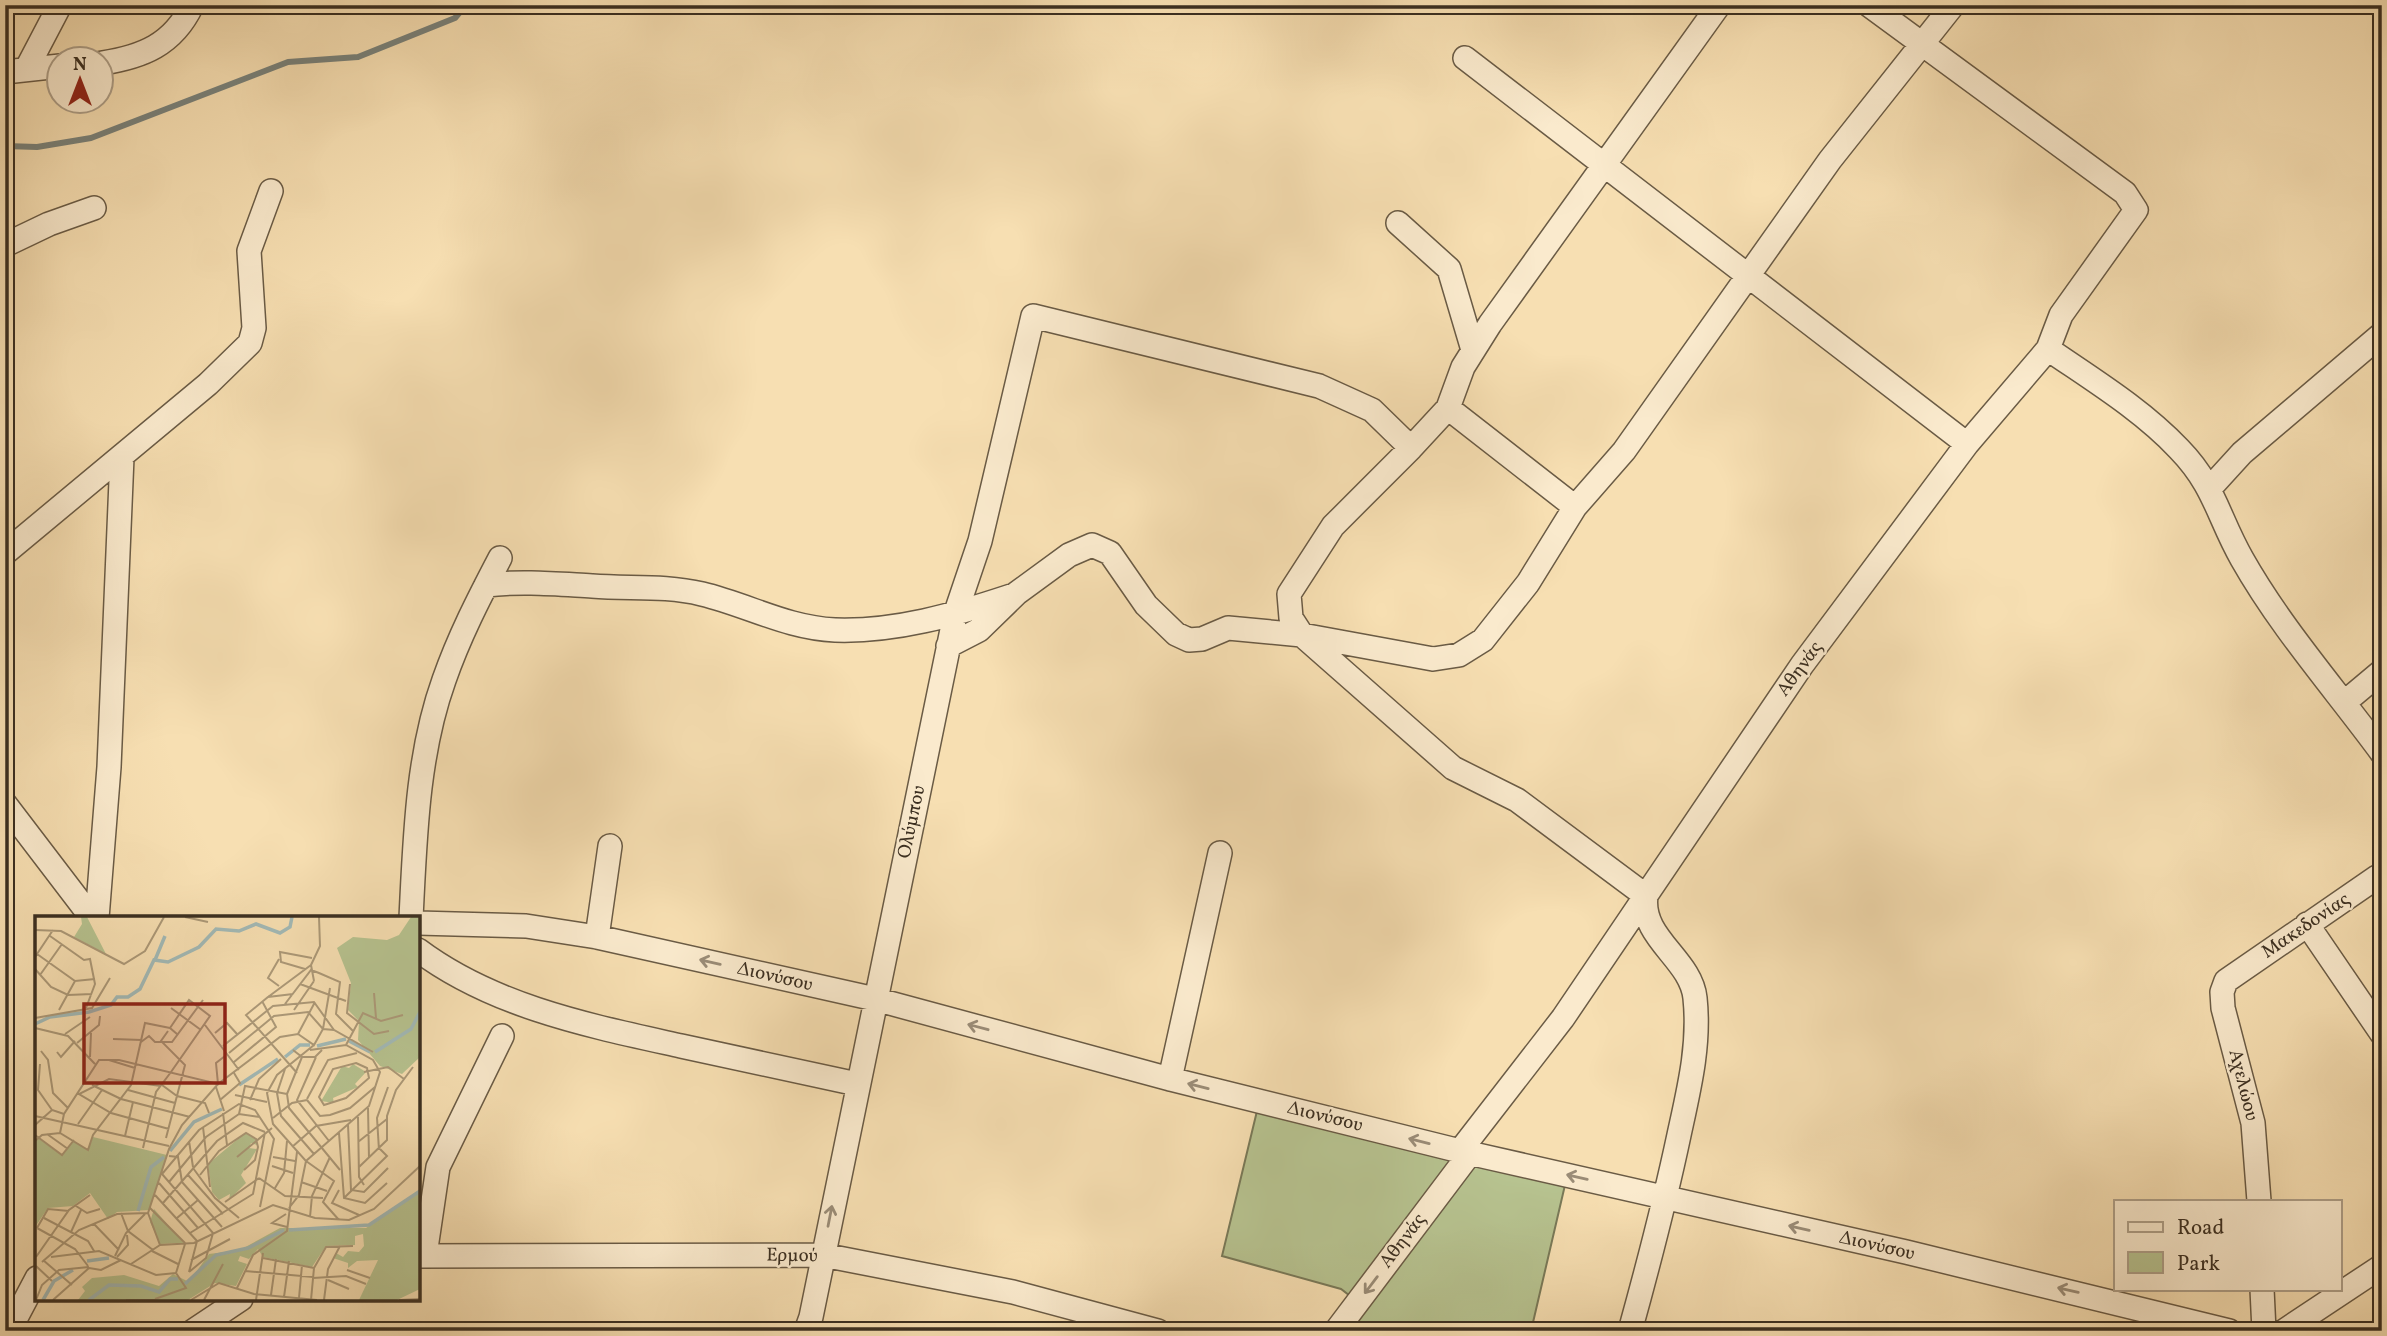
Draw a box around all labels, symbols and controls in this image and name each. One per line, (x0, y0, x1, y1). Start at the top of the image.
north arrow (46, 46, 116, 116)
text: N (73, 52, 87, 78)
street label: Αθηνάς (1771, 636, 1829, 702)
street label: Ολύμπου (892, 783, 932, 861)
street label: Μακεδονίας (2257, 887, 2355, 965)
inset map (35, 916, 420, 1301)
one-way arrow (699, 955, 722, 968)
street label: Διονύσου (735, 956, 815, 998)
one-way arrow (967, 1020, 990, 1033)
street label: Αχελώου (2222, 1047, 2264, 1123)
one-way arrow (1187, 1079, 1210, 1092)
street label: Διονύσου (1285, 1095, 1365, 1139)
one-way arrow (1408, 1134, 1431, 1147)
one-way arrow (1566, 1170, 1589, 1183)
legend (2114, 1200, 2342, 1290)
one-way arrow (824, 1205, 838, 1228)
street label: Αθηνάς (1374, 1208, 1432, 1274)
text: Road (2177, 1214, 2224, 1243)
one-way arrow (1788, 1220, 1811, 1234)
street label: Διονύσου (1837, 1225, 1917, 1267)
street label: Ερμού (766, 1243, 818, 1269)
text: Park (2177, 1250, 2220, 1279)
one-way arrow (1363, 1275, 1378, 1294)
one-way arrow (2057, 1283, 2080, 1297)

